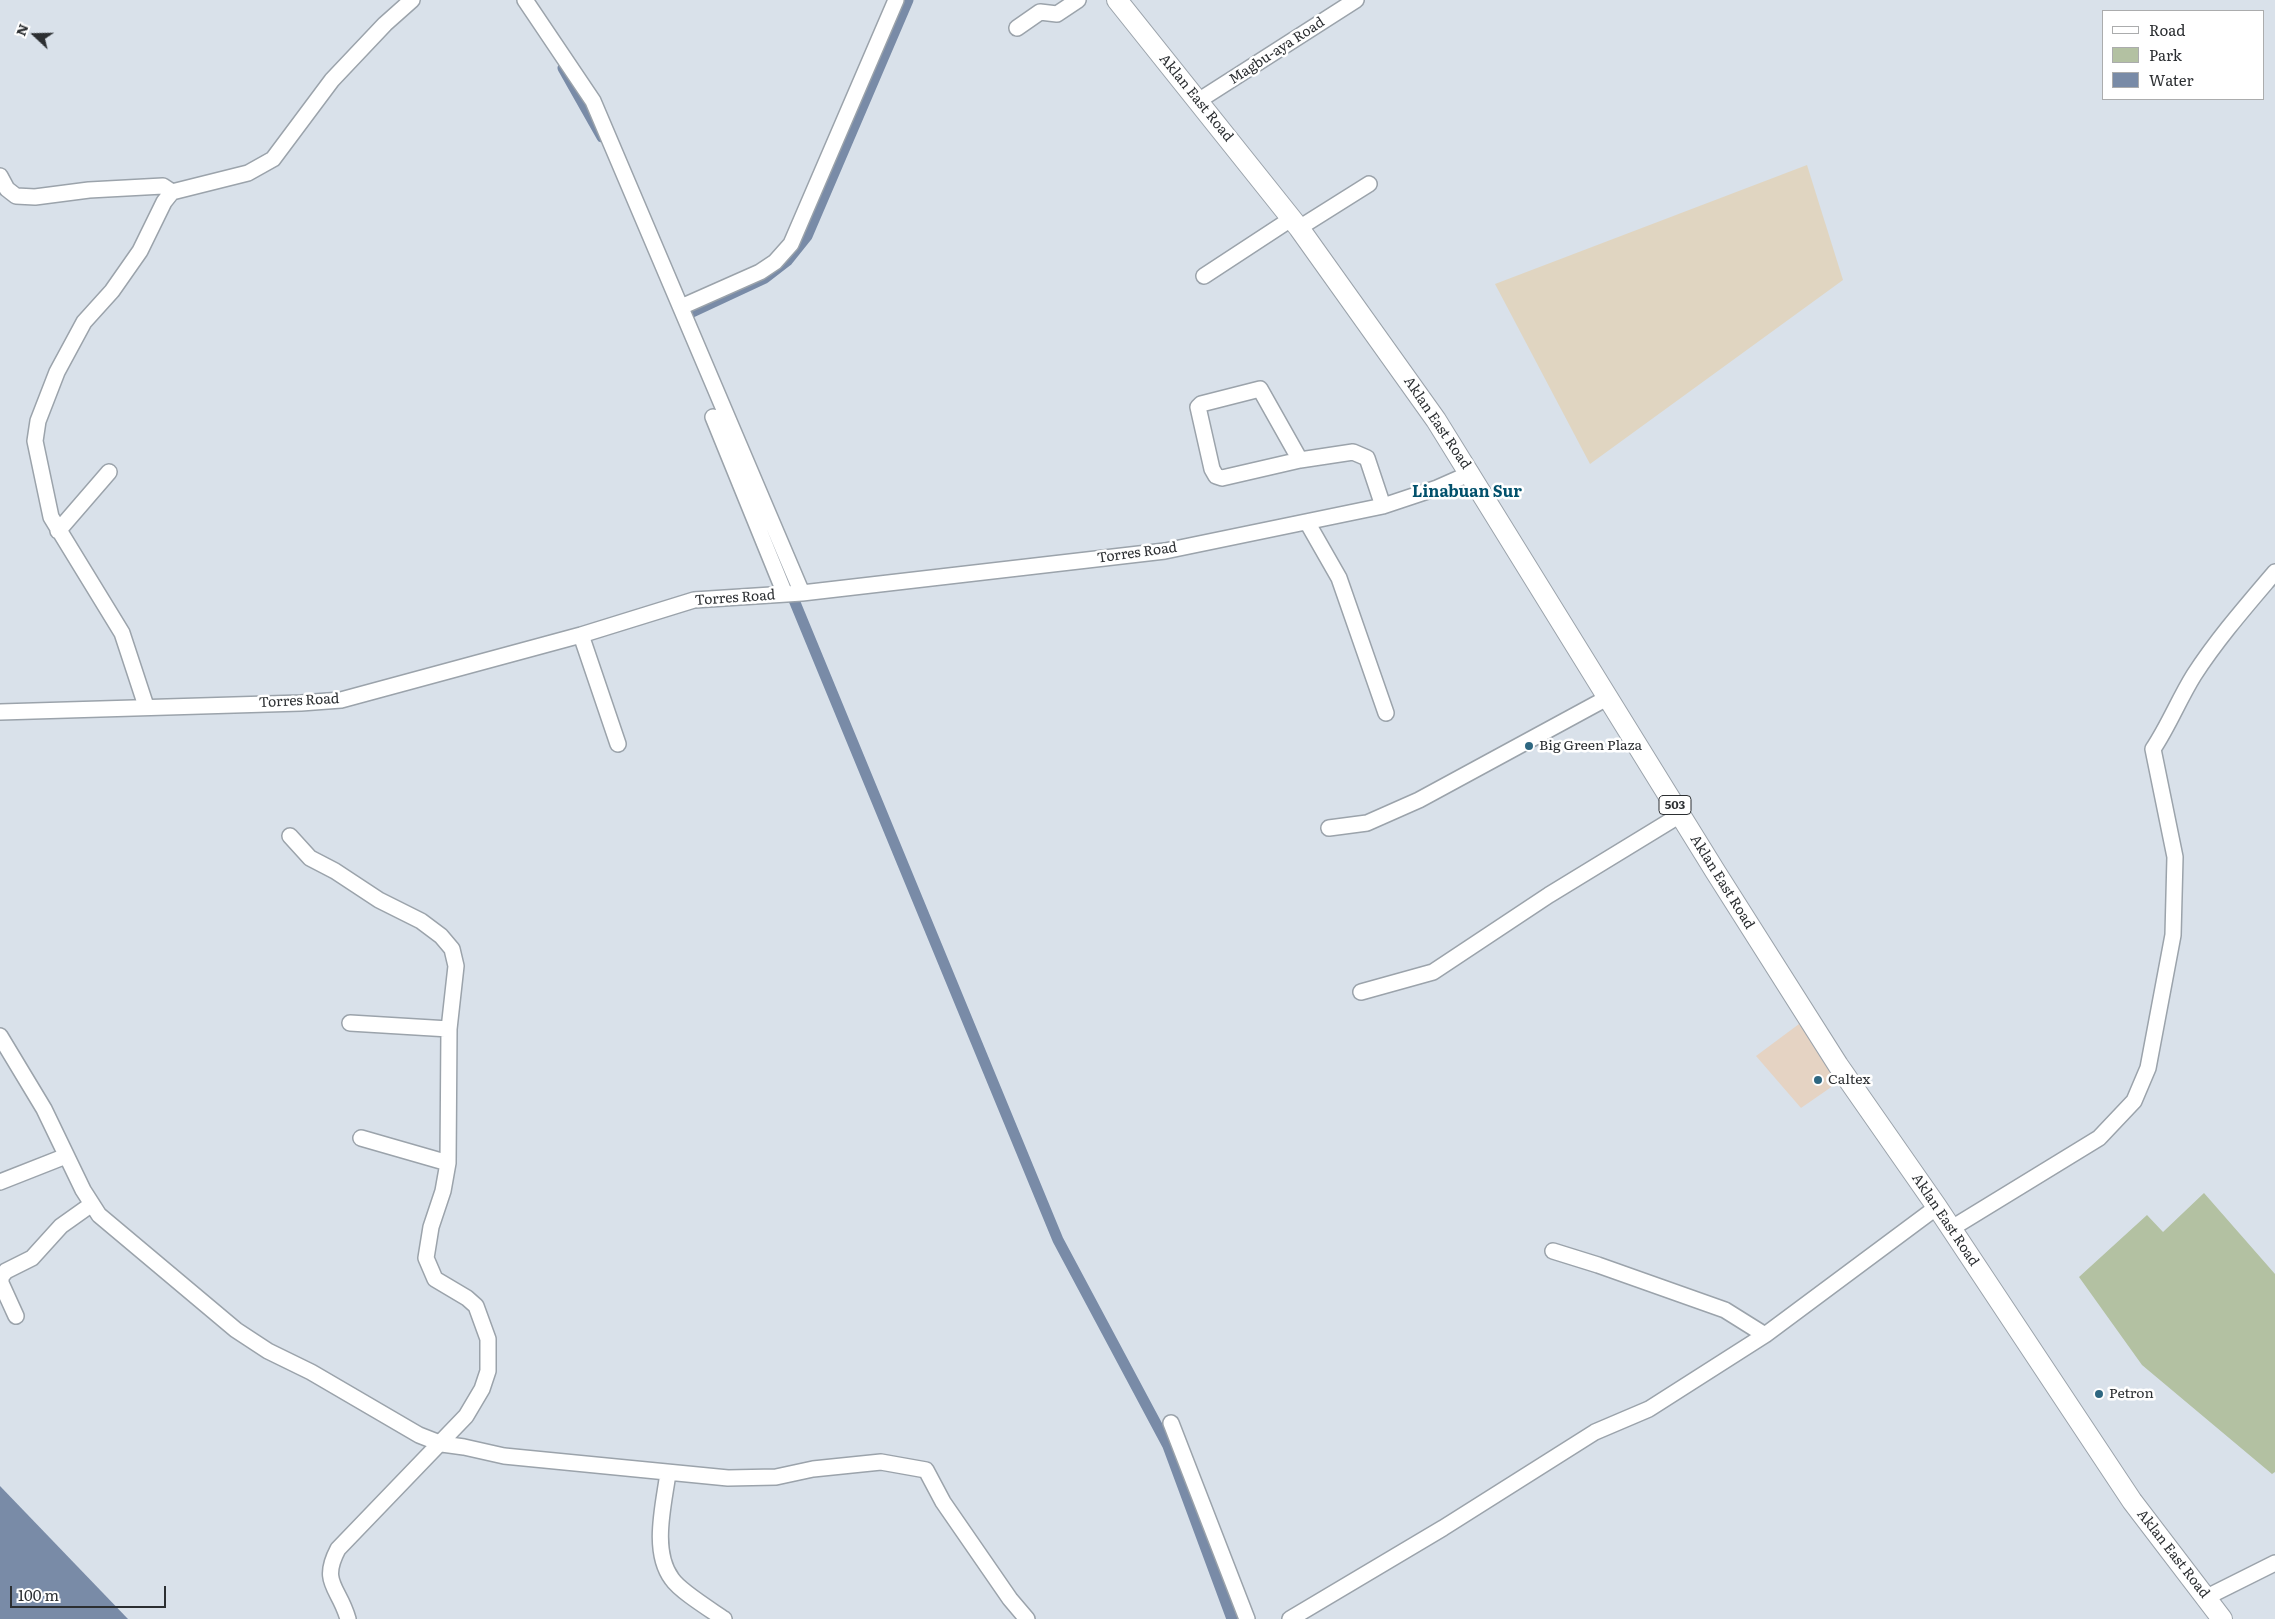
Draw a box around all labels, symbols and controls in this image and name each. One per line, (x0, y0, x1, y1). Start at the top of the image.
north arrow (10, 10, 60, 60)
legend (2102, 10, 2265, 100)
street label: Magbu-aya Road (1226, 14, 1328, 88)
text: Road (2149, 18, 2185, 41)
text: N (10, 21, 32, 39)
text: Park (2149, 43, 2182, 66)
street label: Aklan East Road (1156, 51, 1236, 145)
text: Water (2149, 68, 2194, 91)
street label: Aklan East Road (1400, 374, 1474, 472)
district label: Linabuan Sur (1412, 482, 1522, 502)
street label: Torres Road (1096, 539, 1178, 567)
street label: Torres Road (694, 587, 776, 609)
street label: Torres Road (258, 691, 340, 711)
place label: Big Green Plaza (1539, 738, 1642, 754)
marker: Big Green Plaza (1523, 740, 1535, 752)
road number: 503 (1659, 796, 1691, 814)
street label: Aklan East Road (1686, 832, 1758, 932)
place label: Caltex (1828, 1072, 1871, 1088)
marker: Caltex (1812, 1074, 1824, 1086)
street label: Aklan East Road (1908, 1171, 1982, 1269)
place label: Petron (2109, 1386, 2154, 1402)
marker: Petron (2093, 1388, 2105, 1400)
street label: Aklan East Road (2133, 1506, 2213, 1602)
scale bar (12, 1576, 169, 1608)
text: 100 m (18, 1583, 59, 1606)

